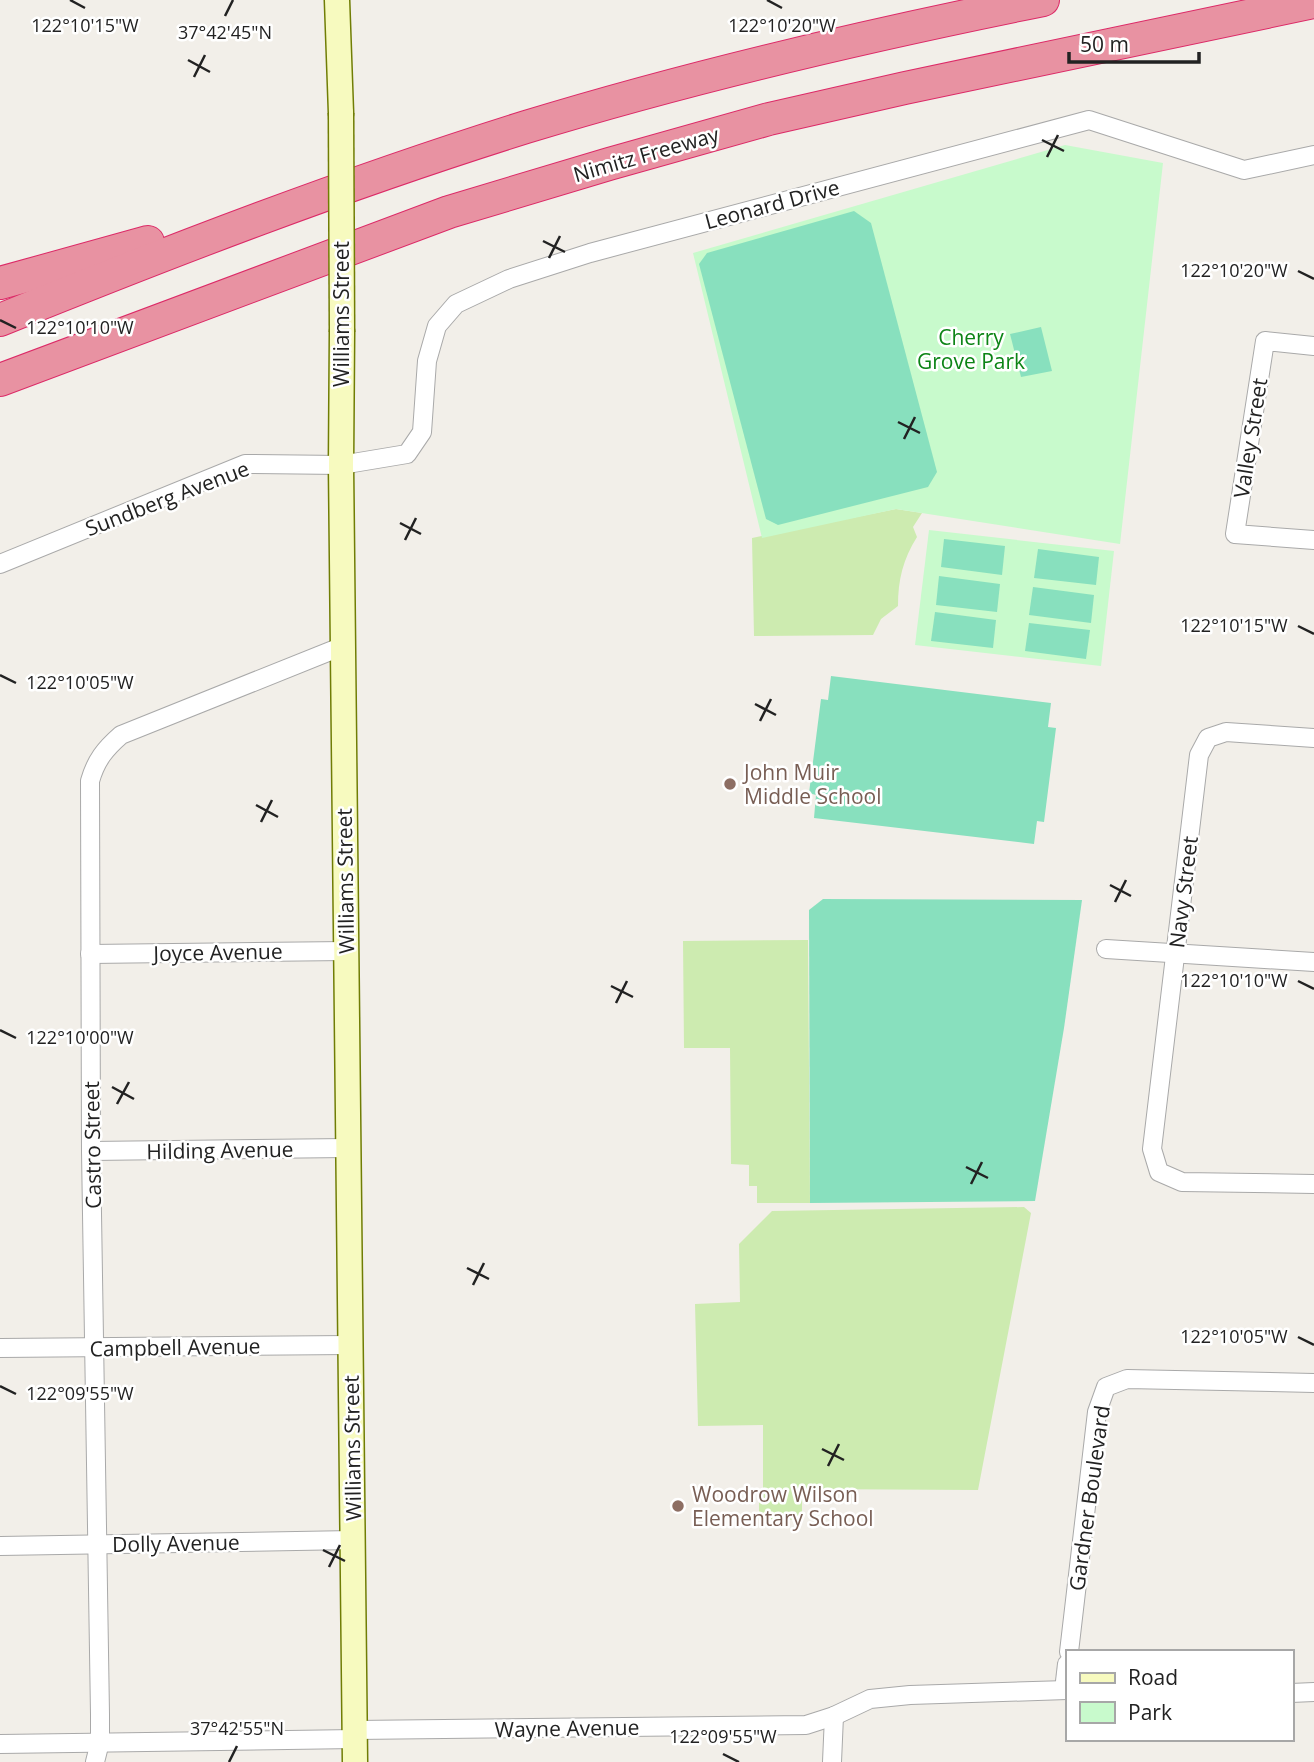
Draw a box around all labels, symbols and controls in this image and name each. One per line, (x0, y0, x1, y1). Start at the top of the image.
text: 122°10'15"W (31, 13, 139, 37)
text: 122°10'20"W (728, 13, 836, 37)
text: 37°42'45"N (178, 20, 272, 44)
scale bar (1069, 21, 1198, 65)
text: 50 m (1080, 30, 1129, 58)
street label: Nimitz Freeway (570, 120, 722, 188)
street label: Leonard Drive (702, 173, 842, 235)
street label: Williams Street (327, 241, 355, 387)
text: 122°10'20"W (1180, 258, 1288, 282)
text: 122°10'10"W (26, 315, 134, 339)
park label: Cherry Grove Park (917, 323, 1025, 375)
street label: Valley Street (1227, 376, 1273, 500)
street label: Sundberg Avenue (81, 454, 253, 542)
text: 122°10'15"W (1180, 613, 1288, 637)
text: 122°10'05"W (26, 670, 134, 694)
place label: John Muir Middle School (742, 758, 881, 810)
marker: John Muir Middle School (722, 776, 738, 792)
street label: Williams Street (330, 808, 360, 954)
street label: Navy Street (1162, 834, 1204, 950)
street label: Joyce Avenue (151, 937, 283, 967)
text: 122°10'10"W (1180, 968, 1288, 992)
text: 122°10'00"W (26, 1025, 134, 1049)
street label: Castro Street (77, 1081, 107, 1209)
street label: Hilding Avenue (146, 1135, 294, 1165)
text: 122°10'05"W (1180, 1324, 1288, 1348)
street label: Campbell Avenue (89, 1332, 261, 1362)
street label: Williams Street (337, 1375, 367, 1521)
text: 122°09'55"W (26, 1381, 134, 1405)
street label: Gardner Boulevard (1062, 1404, 1116, 1592)
place label: Woodrow Wilson Elementary School (692, 1480, 874, 1532)
marker: Woodrow Wilson Elementary School (670, 1498, 686, 1514)
street label: Dolly Avenue (112, 1528, 240, 1558)
legend (1066, 1650, 1293, 1741)
text: Road (1128, 1663, 1178, 1691)
text: Park (1128, 1698, 1172, 1726)
street label: Wayne Avenue (494, 1713, 640, 1743)
text: 37°42'55"N (190, 1716, 284, 1740)
text: 122°09'55"W (669, 1724, 777, 1748)

